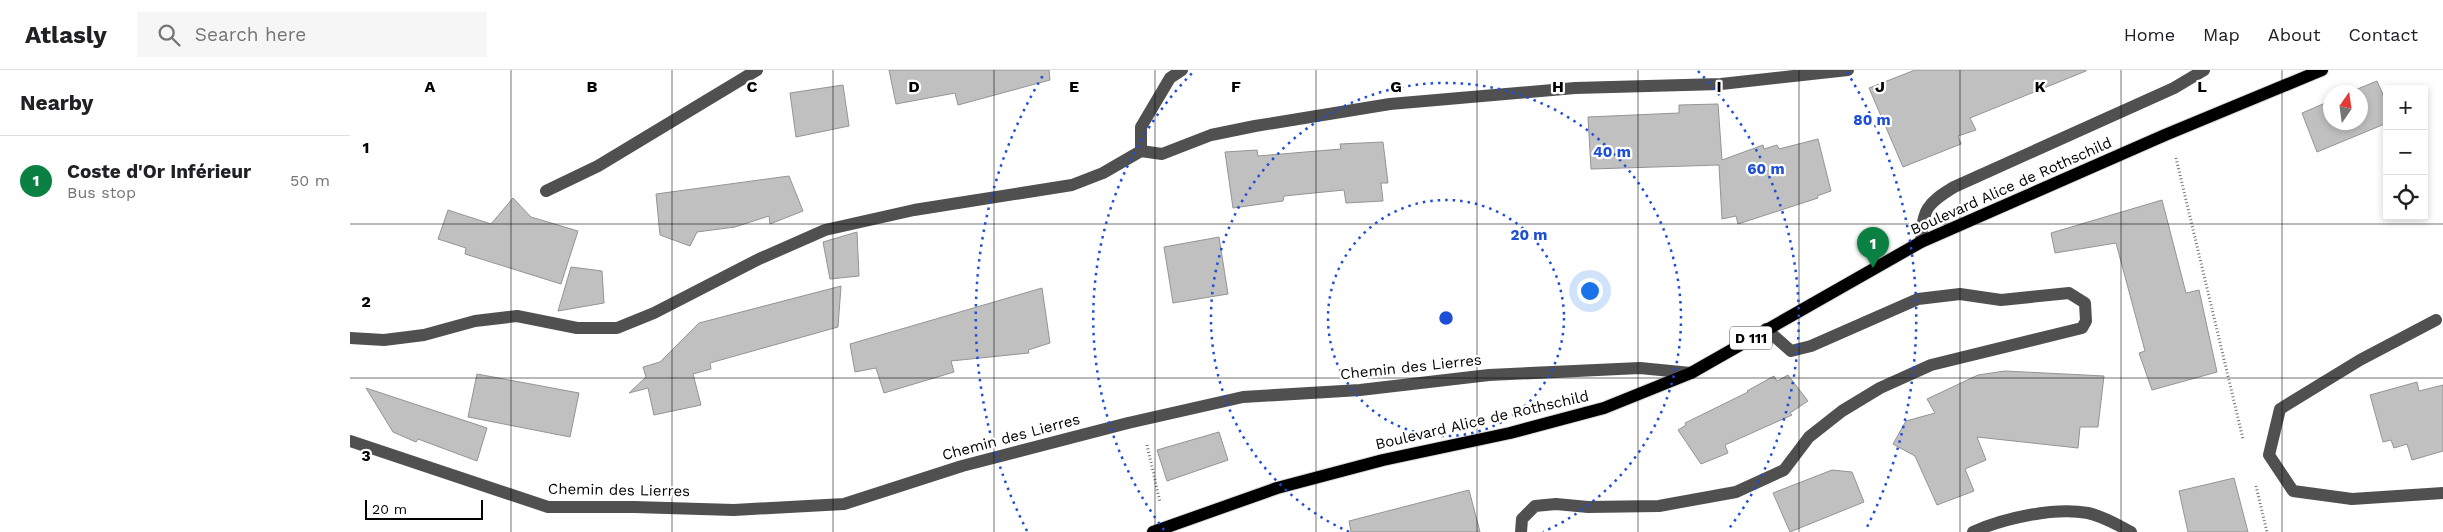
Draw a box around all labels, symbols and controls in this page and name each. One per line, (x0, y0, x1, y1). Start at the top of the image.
search box (137, 12, 487, 57)
text: Atlasly (25, 21, 107, 49)
icon: search (155, 21, 183, 49)
text: Search here (195, 23, 306, 46)
text: Home (2124, 24, 2175, 45)
text: Map (2203, 24, 2240, 45)
text: About (2268, 24, 2320, 45)
text: Contact (2348, 24, 2418, 45)
text: A (425, 77, 436, 96)
text: B (587, 77, 598, 96)
text: C (747, 77, 758, 96)
text: D (908, 77, 920, 96)
text: E (1069, 77, 1079, 96)
text: F (1231, 77, 1241, 96)
text: G (1390, 77, 1402, 96)
text: H (1552, 77, 1564, 96)
text: I (1716, 77, 1722, 96)
text: J (1875, 77, 1885, 96)
text: K (2034, 77, 2046, 96)
text: L (2197, 77, 2207, 96)
north arrow (2323, 85, 2368, 130)
map controls (2383, 85, 2428, 220)
button: + (2383, 85, 2428, 130)
text: Nearby (20, 90, 93, 115)
text: 80 m (1853, 111, 1891, 129)
button: − (2383, 130, 2428, 175)
street label: Boulevard Alice de Rothschild (1908, 133, 2114, 239)
text: 1 (363, 138, 369, 157)
text: 40 m (1593, 143, 1631, 161)
text: Coste d'Or Inférieur (67, 160, 251, 183)
text: 60 m (1747, 160, 1785, 178)
text: 1 (33, 171, 39, 190)
text: 50 m (290, 171, 330, 190)
button: locate (2383, 175, 2428, 220)
text: Bus stop (67, 183, 136, 202)
text: 20 m (1510, 226, 1548, 244)
pin: 1 (1857, 227, 1889, 268)
your location (1577, 278, 1603, 304)
text: 2 (361, 292, 371, 311)
centre of rings (1437, 309, 1455, 327)
road number: D 111 (1730, 326, 1772, 350)
street label: Chemin des Lierres (1339, 351, 1483, 383)
street label: Boulevard Alice de Rothschild (1374, 387, 1590, 453)
street label: Chemin des Lierres (940, 410, 1082, 464)
text: 3 (361, 446, 371, 465)
street label: Chemin des Lierres (548, 480, 690, 500)
scale bar (365, 497, 482, 520)
text: 20 m (372, 501, 407, 517)

